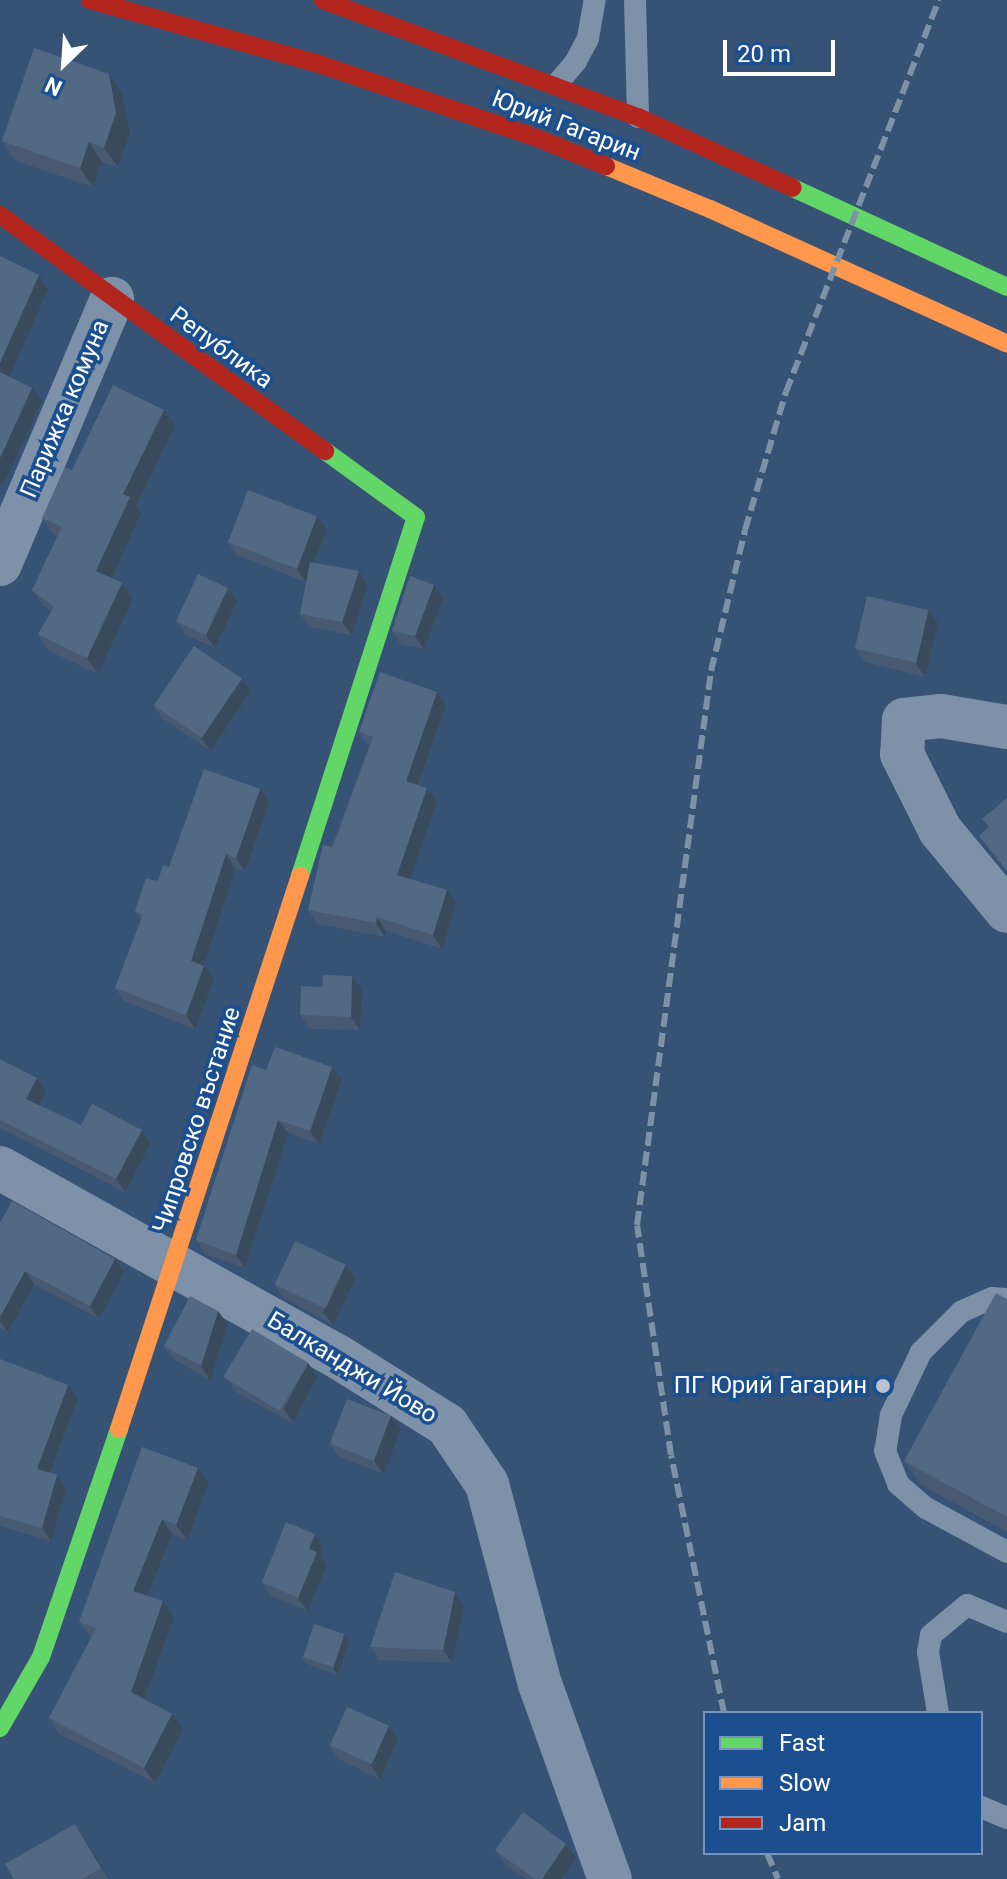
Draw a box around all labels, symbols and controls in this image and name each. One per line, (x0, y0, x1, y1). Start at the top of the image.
north arrow (24, 24, 104, 104)
scale bar (727, 24, 839, 74)
text: 20 m (737, 40, 791, 68)
text: N (41, 72, 66, 101)
street label: Юрий Гагарин (488, 84, 644, 168)
street label: Република (164, 301, 278, 395)
street label: Парижка комуна (15, 316, 115, 502)
street label: Чипровско въстание (147, 1003, 247, 1237)
street label: Балканджи Йово (262, 1306, 442, 1430)
place label: ПГ Юрий Гагарин (674, 1372, 867, 1400)
marker: ПГ Юрий Гагарин (874, 1377, 892, 1395)
legend (703, 1711, 983, 1855)
text: Fast (779, 1729, 825, 1757)
text: Slow (779, 1769, 831, 1797)
text: Jam (779, 1809, 826, 1837)

